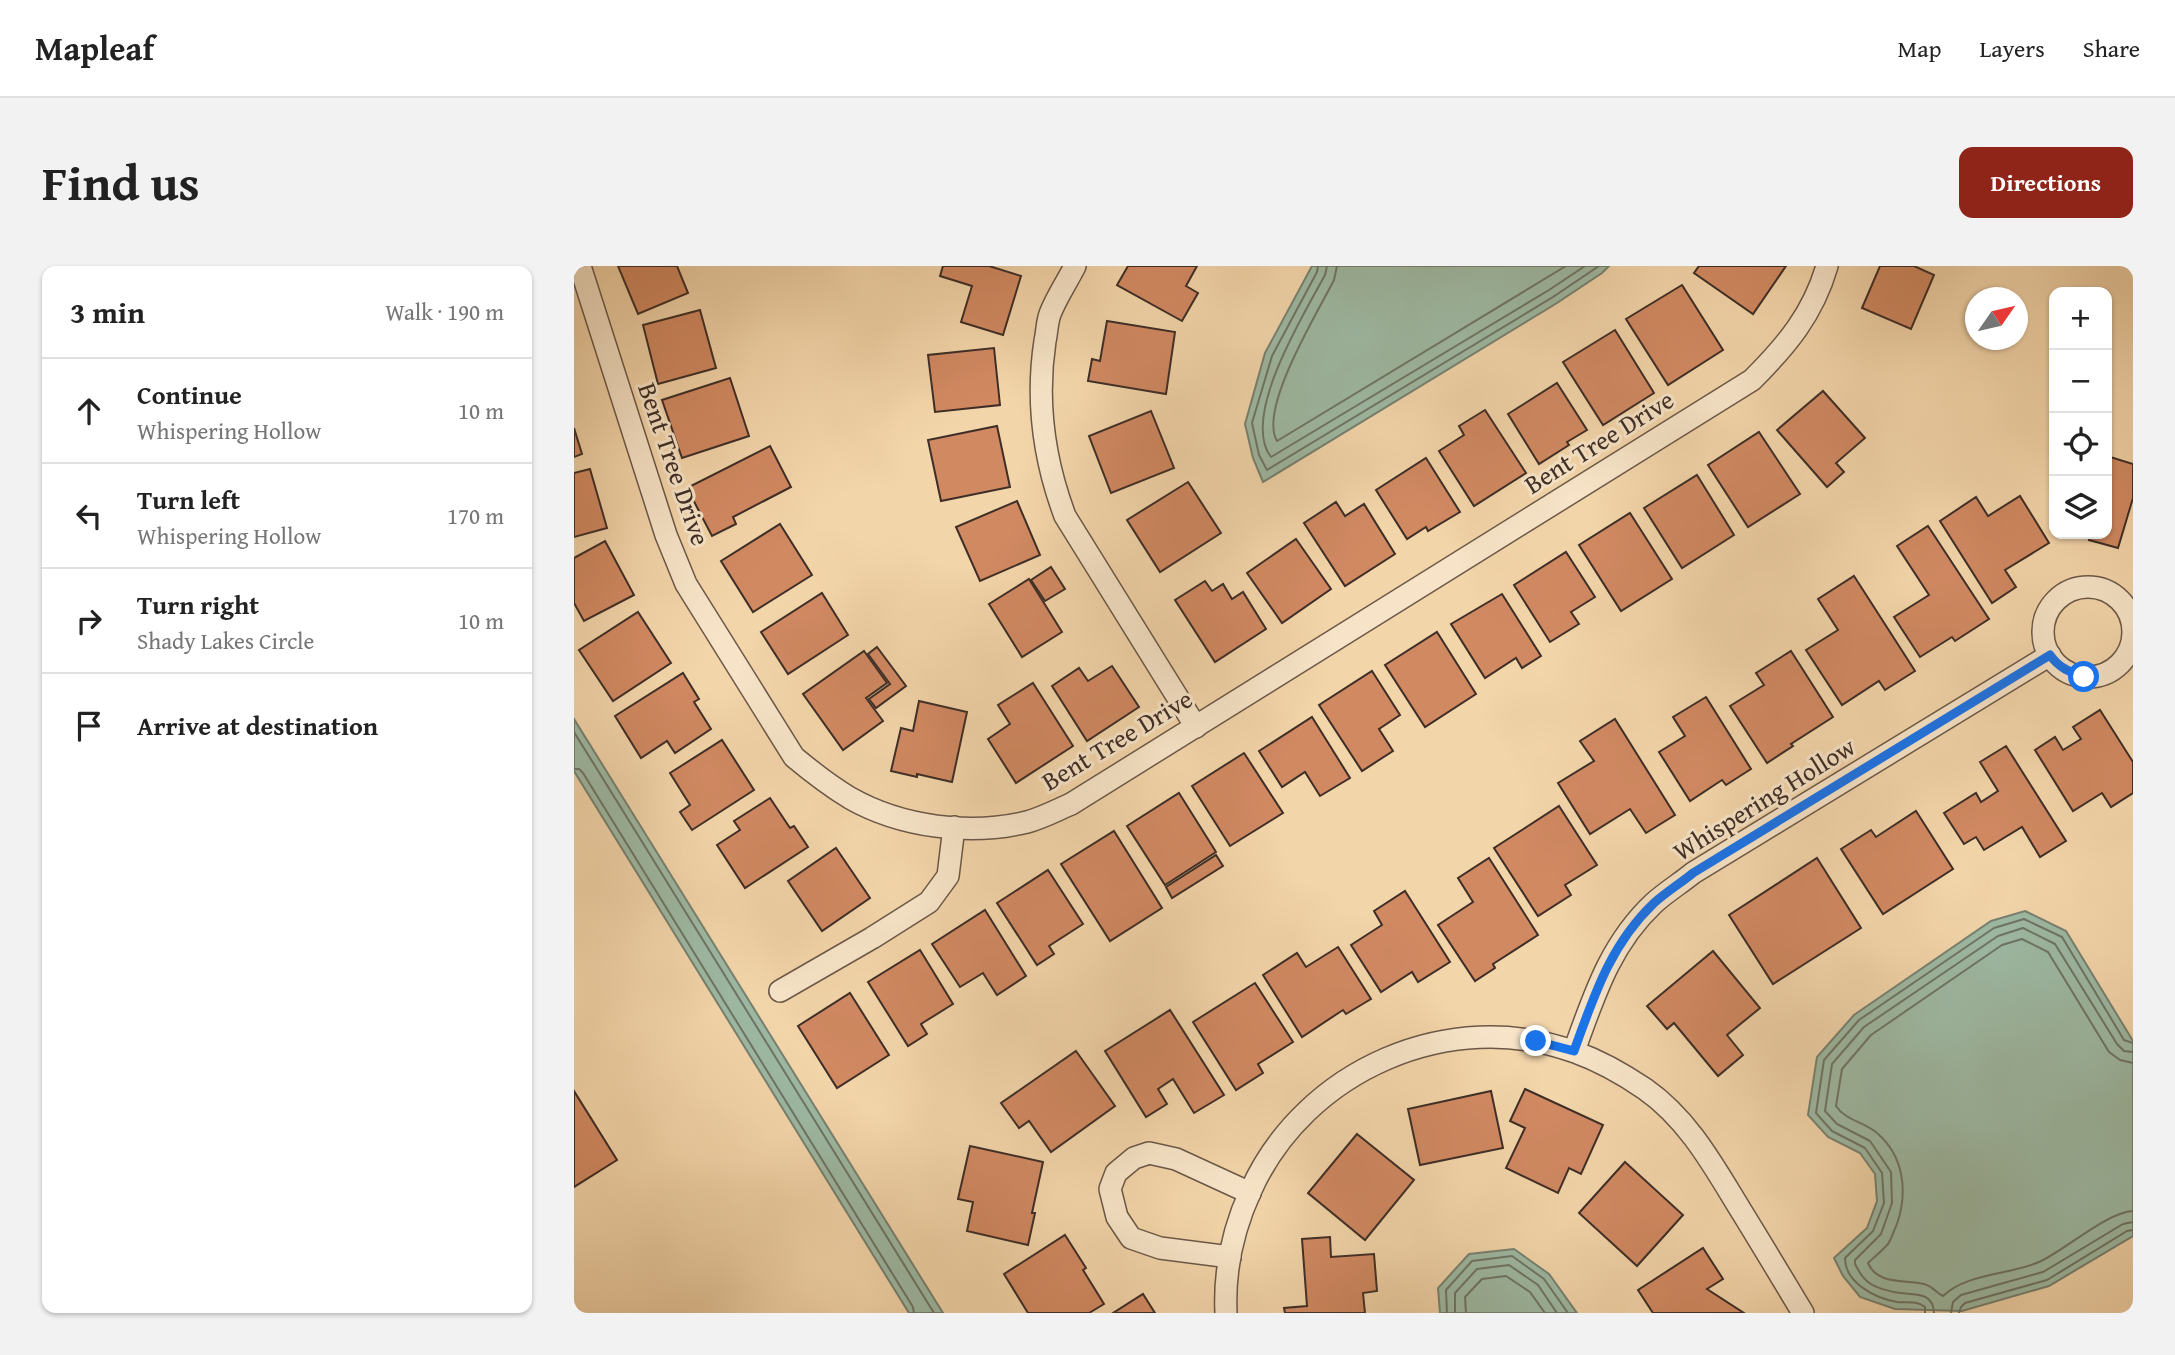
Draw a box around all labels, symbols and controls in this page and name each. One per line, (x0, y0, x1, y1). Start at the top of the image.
text: Mapleaf (35, 24, 154, 72)
text: Map (1898, 31, 1941, 66)
text: Layers (1979, 31, 2045, 66)
text: Share (2083, 31, 2140, 66)
text: Find us (42, 146, 200, 218)
button: Directions (1959, 147, 2133, 218)
north arrow (1965, 287, 2028, 350)
map controls (2049, 287, 2112, 539)
button: + (2049, 287, 2112, 350)
text: 3 min (70, 290, 145, 334)
text: Walk · 190 m (385, 295, 504, 328)
button: − (2049, 350, 2112, 413)
text: Continue (137, 375, 242, 414)
street label: Bent Tree Drive (628, 377, 721, 550)
street label: Bent Tree Drive (1516, 380, 1681, 503)
icon: ahead (70, 392, 108, 430)
text: 10 m (458, 394, 504, 427)
button: locate (2049, 413, 2112, 476)
text: Whispering Hollow (137, 414, 321, 447)
button: layers (2049, 476, 2112, 539)
text: Turn left (137, 480, 240, 519)
icon: left (70, 497, 108, 535)
text: 170 m (447, 499, 504, 532)
text: Whispering Hollow (137, 519, 321, 552)
text: Turn right (137, 585, 259, 624)
icon: right (70, 602, 108, 640)
text: 10 m (458, 604, 504, 637)
text: Shady Lakes Circle (137, 624, 314, 657)
route start (2068, 661, 2099, 692)
street label: Bent Tree Drive (1034, 679, 1200, 800)
text: Arrive at destination (137, 706, 378, 745)
icon: arrive (70, 707, 108, 745)
street label: Whispering Hollow (1665, 727, 1863, 870)
route end (1520, 1025, 1551, 1056)

